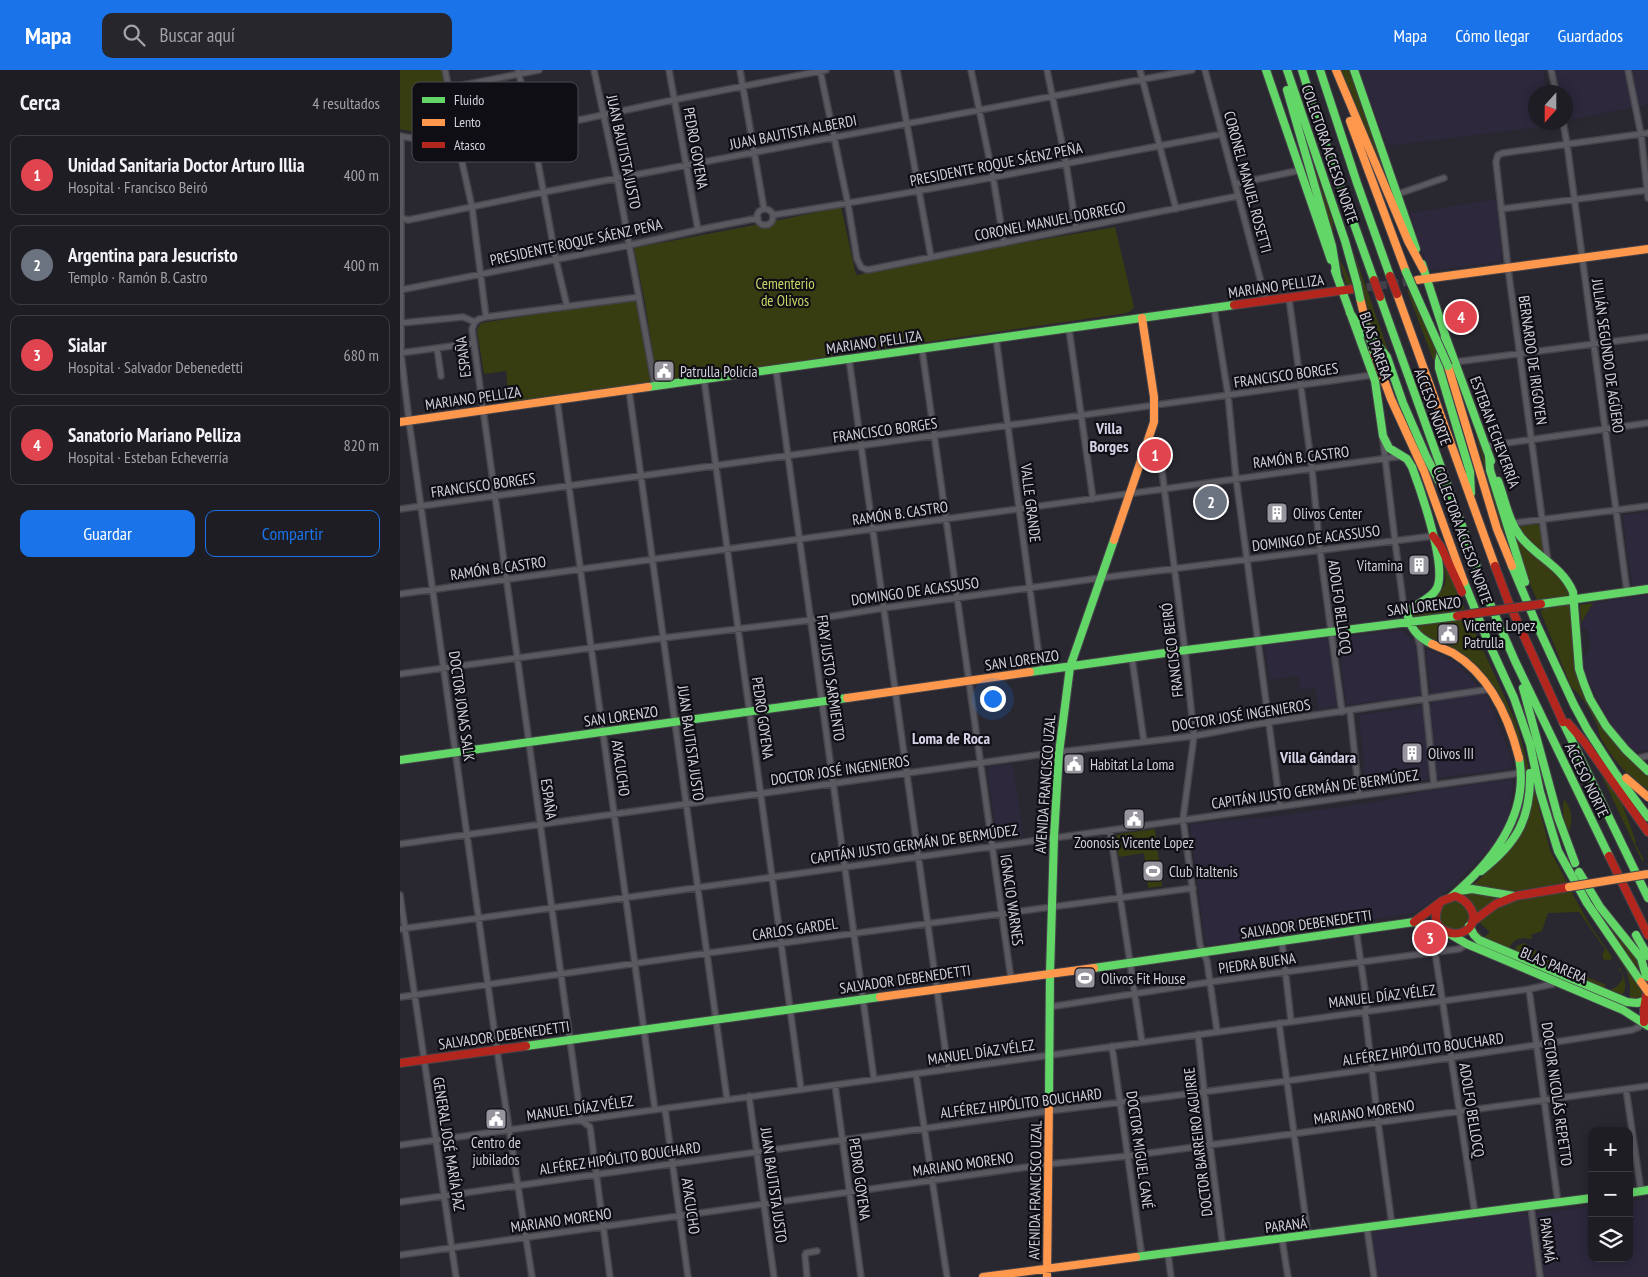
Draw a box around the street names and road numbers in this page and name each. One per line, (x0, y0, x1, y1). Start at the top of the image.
street label: COLECTORA ACCESO NORTE (1297, 82, 1363, 226)
street label: JUAN BAUTISTA JUSTO (602, 92, 645, 211)
street label: PEDRO GOYENA (679, 106, 713, 191)
street label: CORONEL MANUEL ROSETTI (1220, 109, 1276, 255)
street label: JUAN BAUTISTA ALBERDI (727, 110, 858, 154)
street label: PRESIDENTE ROQUE SÁENZ PEÑA (908, 138, 1085, 190)
street label: CORONEL MANUEL DORREGO (973, 197, 1127, 245)
street label: PRESIDENTE ROQUE SÁENZ PEÑA (488, 214, 665, 270)
street label: MARIANO PELLIZA (1227, 270, 1326, 302)
street label: JULIÁN SEGUNDO DE AGÜERO (1588, 277, 1628, 434)
street label: BERNARDO DE IRIGOYEN (1515, 294, 1551, 426)
street label: BLAS PARERA (1356, 309, 1397, 383)
street label: MARIANO PELLIZA (825, 326, 924, 358)
street label: ESPAÑA (451, 335, 475, 379)
street label: FRANCISCO BORGES (1233, 358, 1339, 392)
street label: ACCESO NORTE (1410, 366, 1456, 448)
street label: ESTEBAN ECHEVERRÍA (1466, 374, 1524, 491)
street label: MARIANO PELLIZA (424, 382, 523, 414)
street label: FRANCISCO BORGES (832, 413, 938, 447)
street label: RAMÓN B. CASTRO (1252, 442, 1350, 472)
street label: VALLE GRANDE (1017, 462, 1045, 543)
street label: COLECTORA ACCESO NORTE (1429, 464, 1497, 606)
street label: FRANCISCO BORGES (430, 468, 536, 502)
street label: RAMÓN B. CASTRO (851, 497, 949, 529)
street label: DOMINGO DE ACASSUSO (1251, 521, 1381, 555)
street label: RAMÓN B. CASTRO (449, 552, 547, 584)
street label: ADOLFO BELLOCQ (1324, 559, 1356, 656)
street label: DOMINGO DE ACASSUSO (850, 573, 980, 609)
street label: SAN LORENZO (1386, 592, 1462, 620)
street label: FRANCISCO BEIRÓ (1157, 602, 1187, 698)
street label: FRAY JUSTO SARMIENTO (813, 614, 849, 742)
street label: SAN LORENZO (984, 645, 1060, 675)
street label: DOCTOR JONAS SALK (445, 650, 479, 763)
street label: PEDRO GOYENA (748, 676, 778, 761)
street label: JUAN BAUTISTA JUSTO (673, 683, 708, 802)
street label: DOCTOR JOSÉ INGENIEROS (1170, 695, 1312, 735)
street label: SAN LORENZO (583, 701, 659, 731)
street label: AVENIDA FRANCISCO UZAL (1031, 713, 1059, 854)
street label: AYACUCHO (608, 739, 634, 797)
street label: ACCESO NORTE (1561, 740, 1613, 820)
street label: DOCTOR JOSÉ INGENIEROS (769, 751, 911, 789)
street label: CAPITÁN JUSTO GERMÁN DE BERMÚDEZ (1210, 765, 1420, 813)
street label: ESPAÑA (537, 777, 561, 822)
street label: CAPITÁN JUSTO GERMÁN DE BERMÚDEZ (809, 820, 1019, 868)
street label: IGNACIO WARNES (996, 853, 1028, 947)
street label: SALVADOR DEBENEDETTI (1239, 905, 1373, 943)
street label: CARLOS GARDEL (751, 913, 840, 944)
street label: BLAS PARERA (1518, 942, 1591, 988)
street label: PIEDRA BUENA (1217, 948, 1298, 978)
street label: SALVADOR DEBENEDETTI (838, 960, 972, 998)
street label: MANUEL DÍAZ VÉLEZ (1327, 980, 1437, 1012)
street label: SALVADOR DEBENEDETTI (437, 1016, 571, 1054)
street label: DOCTOR NICOLÁS REPETTO (1538, 1021, 1576, 1167)
street label: ALFÉREZ HIPÓLITO BOUCHARD (1341, 1028, 1505, 1070)
street label: MANUEL DÍAZ VÉLEZ (926, 1035, 1036, 1069)
street label: ADOLFO BELLOCQ (1455, 1062, 1489, 1159)
street label: DOCTOR BARREIRO AGUIRRE (1179, 1066, 1217, 1218)
street label: GENERAL JOSÉ MARÍA PAZ (429, 1076, 469, 1213)
street label: ALFÉREZ HIPÓLITO BOUCHARD (939, 1084, 1103, 1122)
street label: DOCTOR MIGUEL CANÉ (1122, 1090, 1158, 1210)
street label: MANUEL DÍAZ VÉLEZ (525, 1091, 635, 1125)
street label: MARIANO MORENO (1312, 1096, 1416, 1128)
street label: AVENIDA FRANCISCO UZAL (1024, 1119, 1046, 1260)
street label: JUAN BAUTISTA JUSTO (756, 1125, 791, 1244)
street label: ALFÉREZ HIPÓLITO BOUCHARD (538, 1137, 702, 1179)
street label: PEDRO GOYENA (845, 1137, 875, 1222)
street label: MARIANO MORENO (911, 1148, 1015, 1180)
street label: AYACUCHO (678, 1177, 704, 1235)
street label: MARIANO MORENO (509, 1204, 613, 1236)
street label: PARANÁ (1264, 1213, 1309, 1237)
street label: PANAMÁ (1536, 1217, 1560, 1264)

